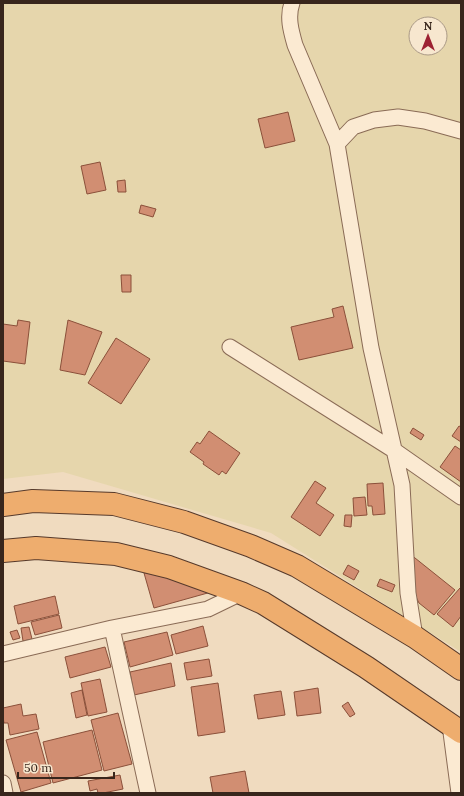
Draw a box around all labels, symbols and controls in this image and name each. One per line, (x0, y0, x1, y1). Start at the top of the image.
north arrow (408, 16, 448, 56)
text: N (424, 19, 433, 33)
scale bar (18, 754, 114, 780)
text: 50 m (24, 760, 52, 775)

